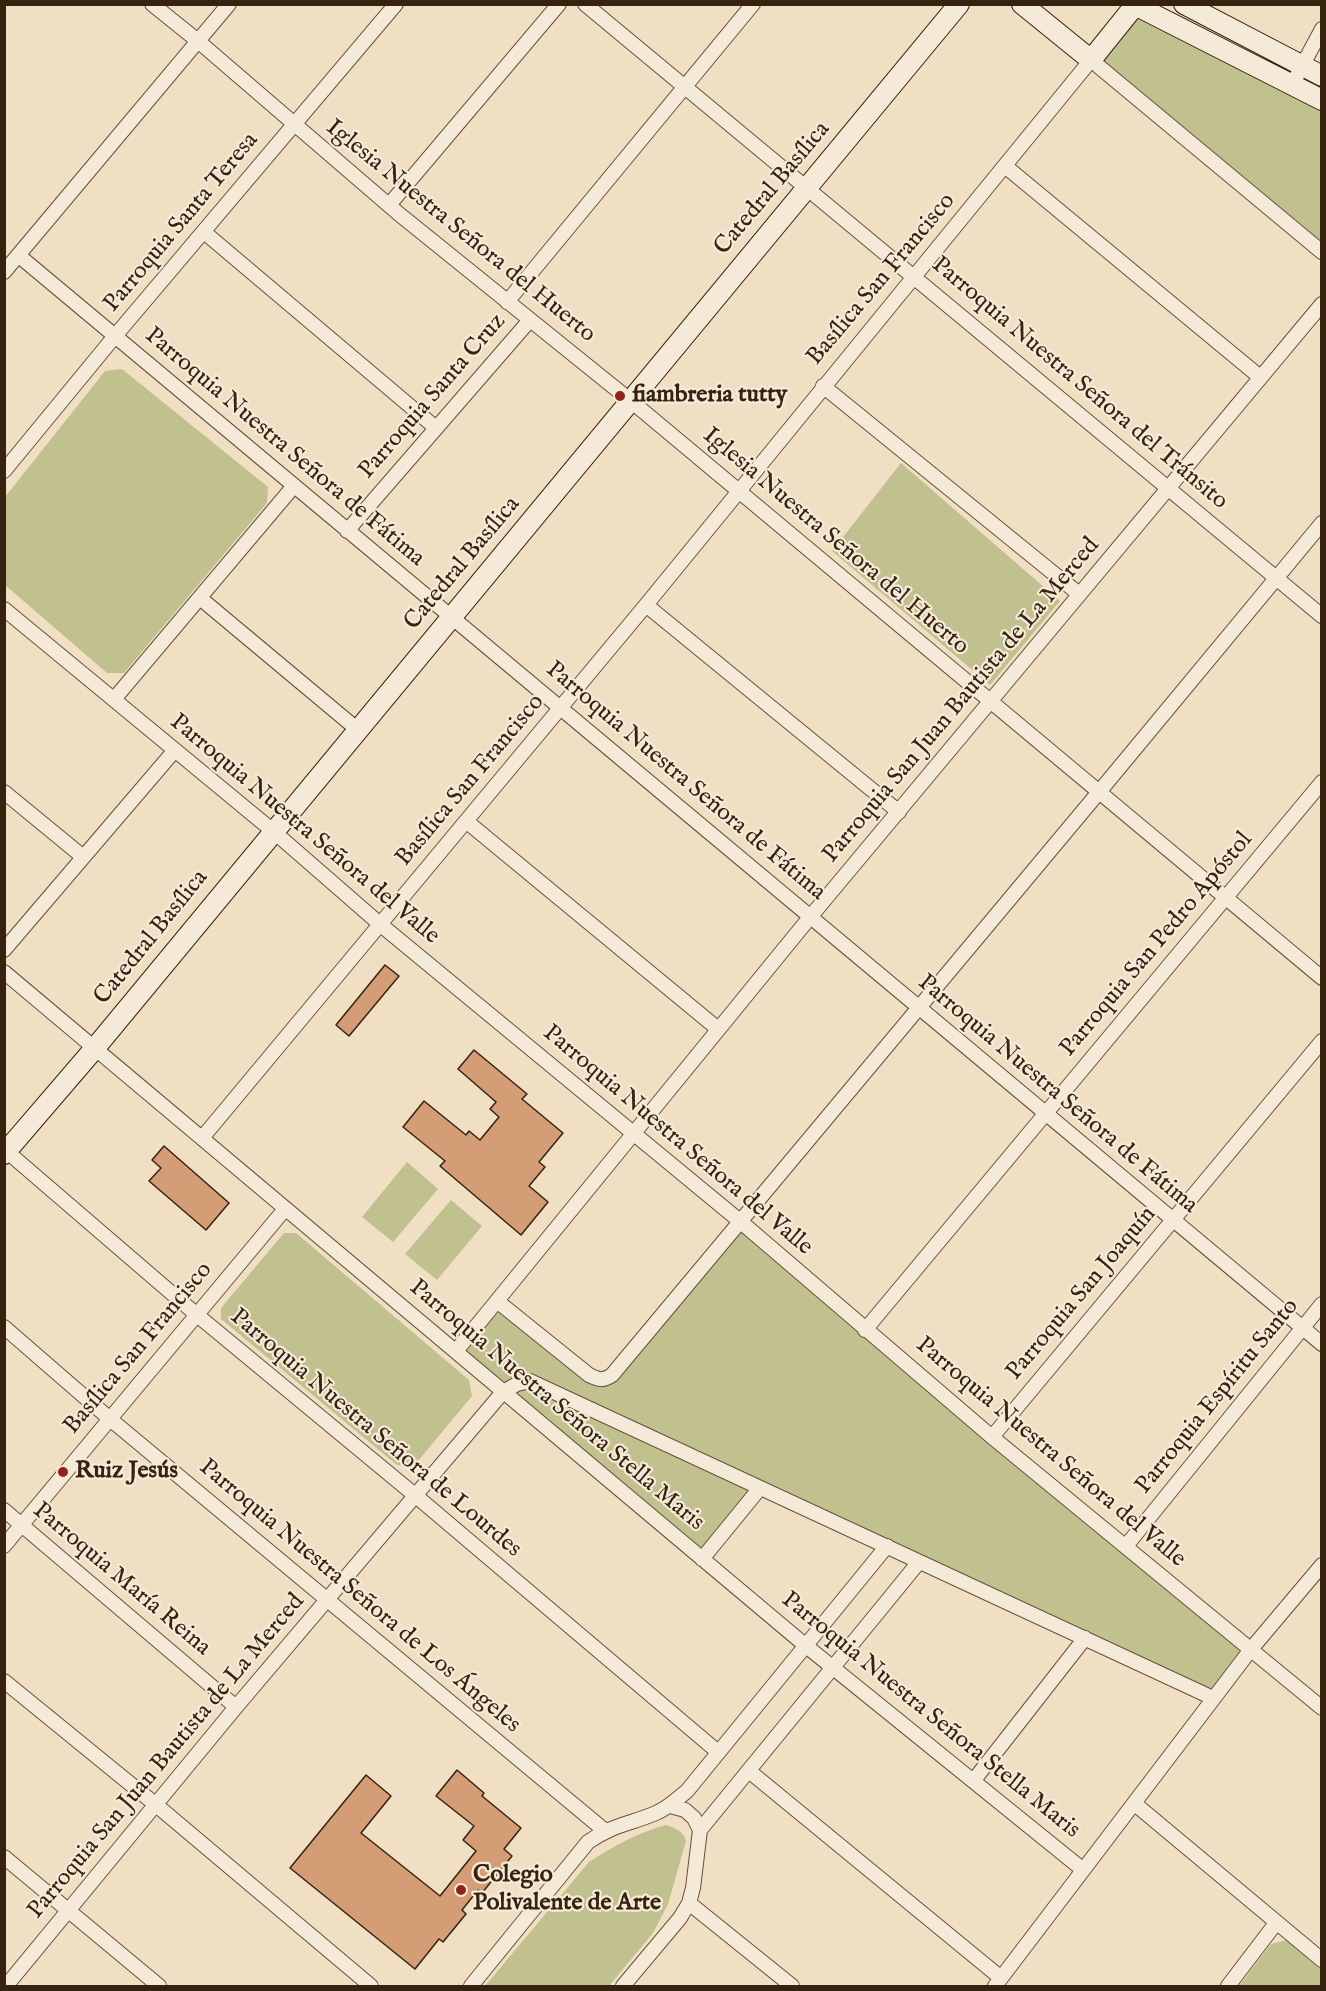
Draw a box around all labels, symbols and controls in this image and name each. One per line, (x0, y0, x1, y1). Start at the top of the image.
street label: Iglesia Nuestra Señora del Huerto (319, 114, 601, 350)
street label: Catedral Basílica (709, 116, 837, 262)
street label: Parroquia Santa Teresa (99, 127, 265, 319)
street label: Basílica San Francisco (802, 188, 962, 372)
street label: Parroquia Nuestra Señora del Tránsito (925, 251, 1233, 517)
street label: Parroquia Santa Cruz (353, 308, 513, 486)
street label: Parroquia Nuestra Señora de Fátima (138, 322, 430, 574)
place label: fiambreria tutty (632, 382, 787, 410)
marker: fiambreria tutty (613, 389, 627, 403)
street label: Iglesia Nuestra Señora del Huerto (696, 422, 974, 662)
street label: Catedral Basílica (399, 491, 527, 637)
street label: Parroquia San Juan Bautista de La Merced (817, 533, 1107, 869)
street label: Parroquia Nuestra Señora de Fátima (539, 656, 831, 908)
street label: Basílica San Francisco (391, 689, 551, 873)
street label: Parroquia Nuestra Señora del Valle (163, 709, 445, 951)
street label: Parroquia San Pedro Apóstol (1055, 827, 1259, 1063)
street label: Catedral Basílica (89, 865, 215, 1011)
street label: Parroquia Nuestra Señora de Fátima (911, 969, 1203, 1221)
street label: Parroquia Nuestra Señora del Valle (536, 1020, 818, 1262)
street label: Parroquia San Joaquín (1001, 1201, 1163, 1387)
street label: Basílica San Francisco (59, 1257, 219, 1441)
street label: Parroquia Nuestra Señora Stella Maris (403, 1274, 709, 1538)
street label: Parroquia Espíritu Santo (1130, 1294, 1306, 1500)
street label: Parroquia Nuestra Señora de Lourdes (223, 1303, 527, 1565)
street label: Parroquia Nuestra Señora del Valle (909, 1332, 1191, 1574)
street label: Parroquia Nuestra Señora de Los Ángeles (192, 1454, 526, 1740)
place label: Ruiz Jesús (75, 1458, 178, 1486)
marker: Ruiz Jesús (56, 1465, 70, 1479)
street label: Parroquia María Reina (26, 1497, 216, 1663)
street label: Parroquia Nuestra Señora Stella Maris (775, 1586, 1085, 1846)
street label: Parroquia San Juan Bautista de La Merced (22, 1589, 312, 1925)
place label: Colegio Polivalente de Arte (473, 1862, 661, 1918)
marker: Colegio Polivalente de Arte (454, 1883, 468, 1897)

